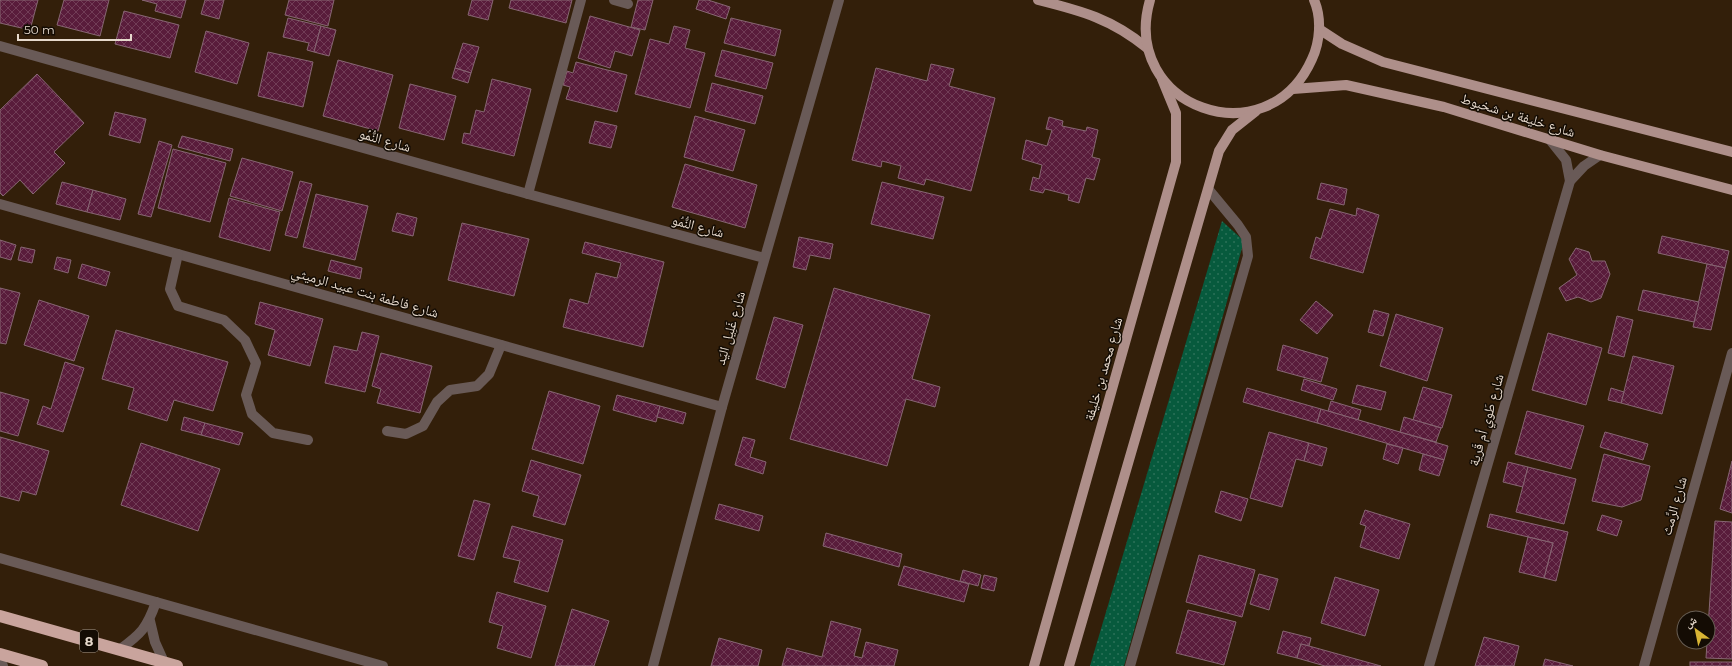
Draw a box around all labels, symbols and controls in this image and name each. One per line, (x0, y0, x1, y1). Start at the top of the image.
scale bar (18, 16, 131, 42)
text: 50 m (24, 22, 55, 37)
street label: شارع خليفة بن شخبوط (1458, 89, 1577, 142)
street label: شارع النُّمُو (357, 124, 413, 157)
street label: شارع النُّمُو (670, 210, 726, 243)
street label: شارع فاطمة بنت عبيد الرميثي (289, 262, 441, 324)
street label: شارع غَلِيل اليَد (711, 289, 750, 367)
street label: شارع محمد بن خليفة (1080, 315, 1127, 423)
street label: شارع طَوي أم قَرية (1464, 372, 1510, 469)
street label: شارع الرِّمث (1657, 475, 1692, 538)
north arrow (1676, 610, 1716, 650)
text: ش (1682, 612, 1700, 632)
road number: 8 (80, 630, 98, 652)

